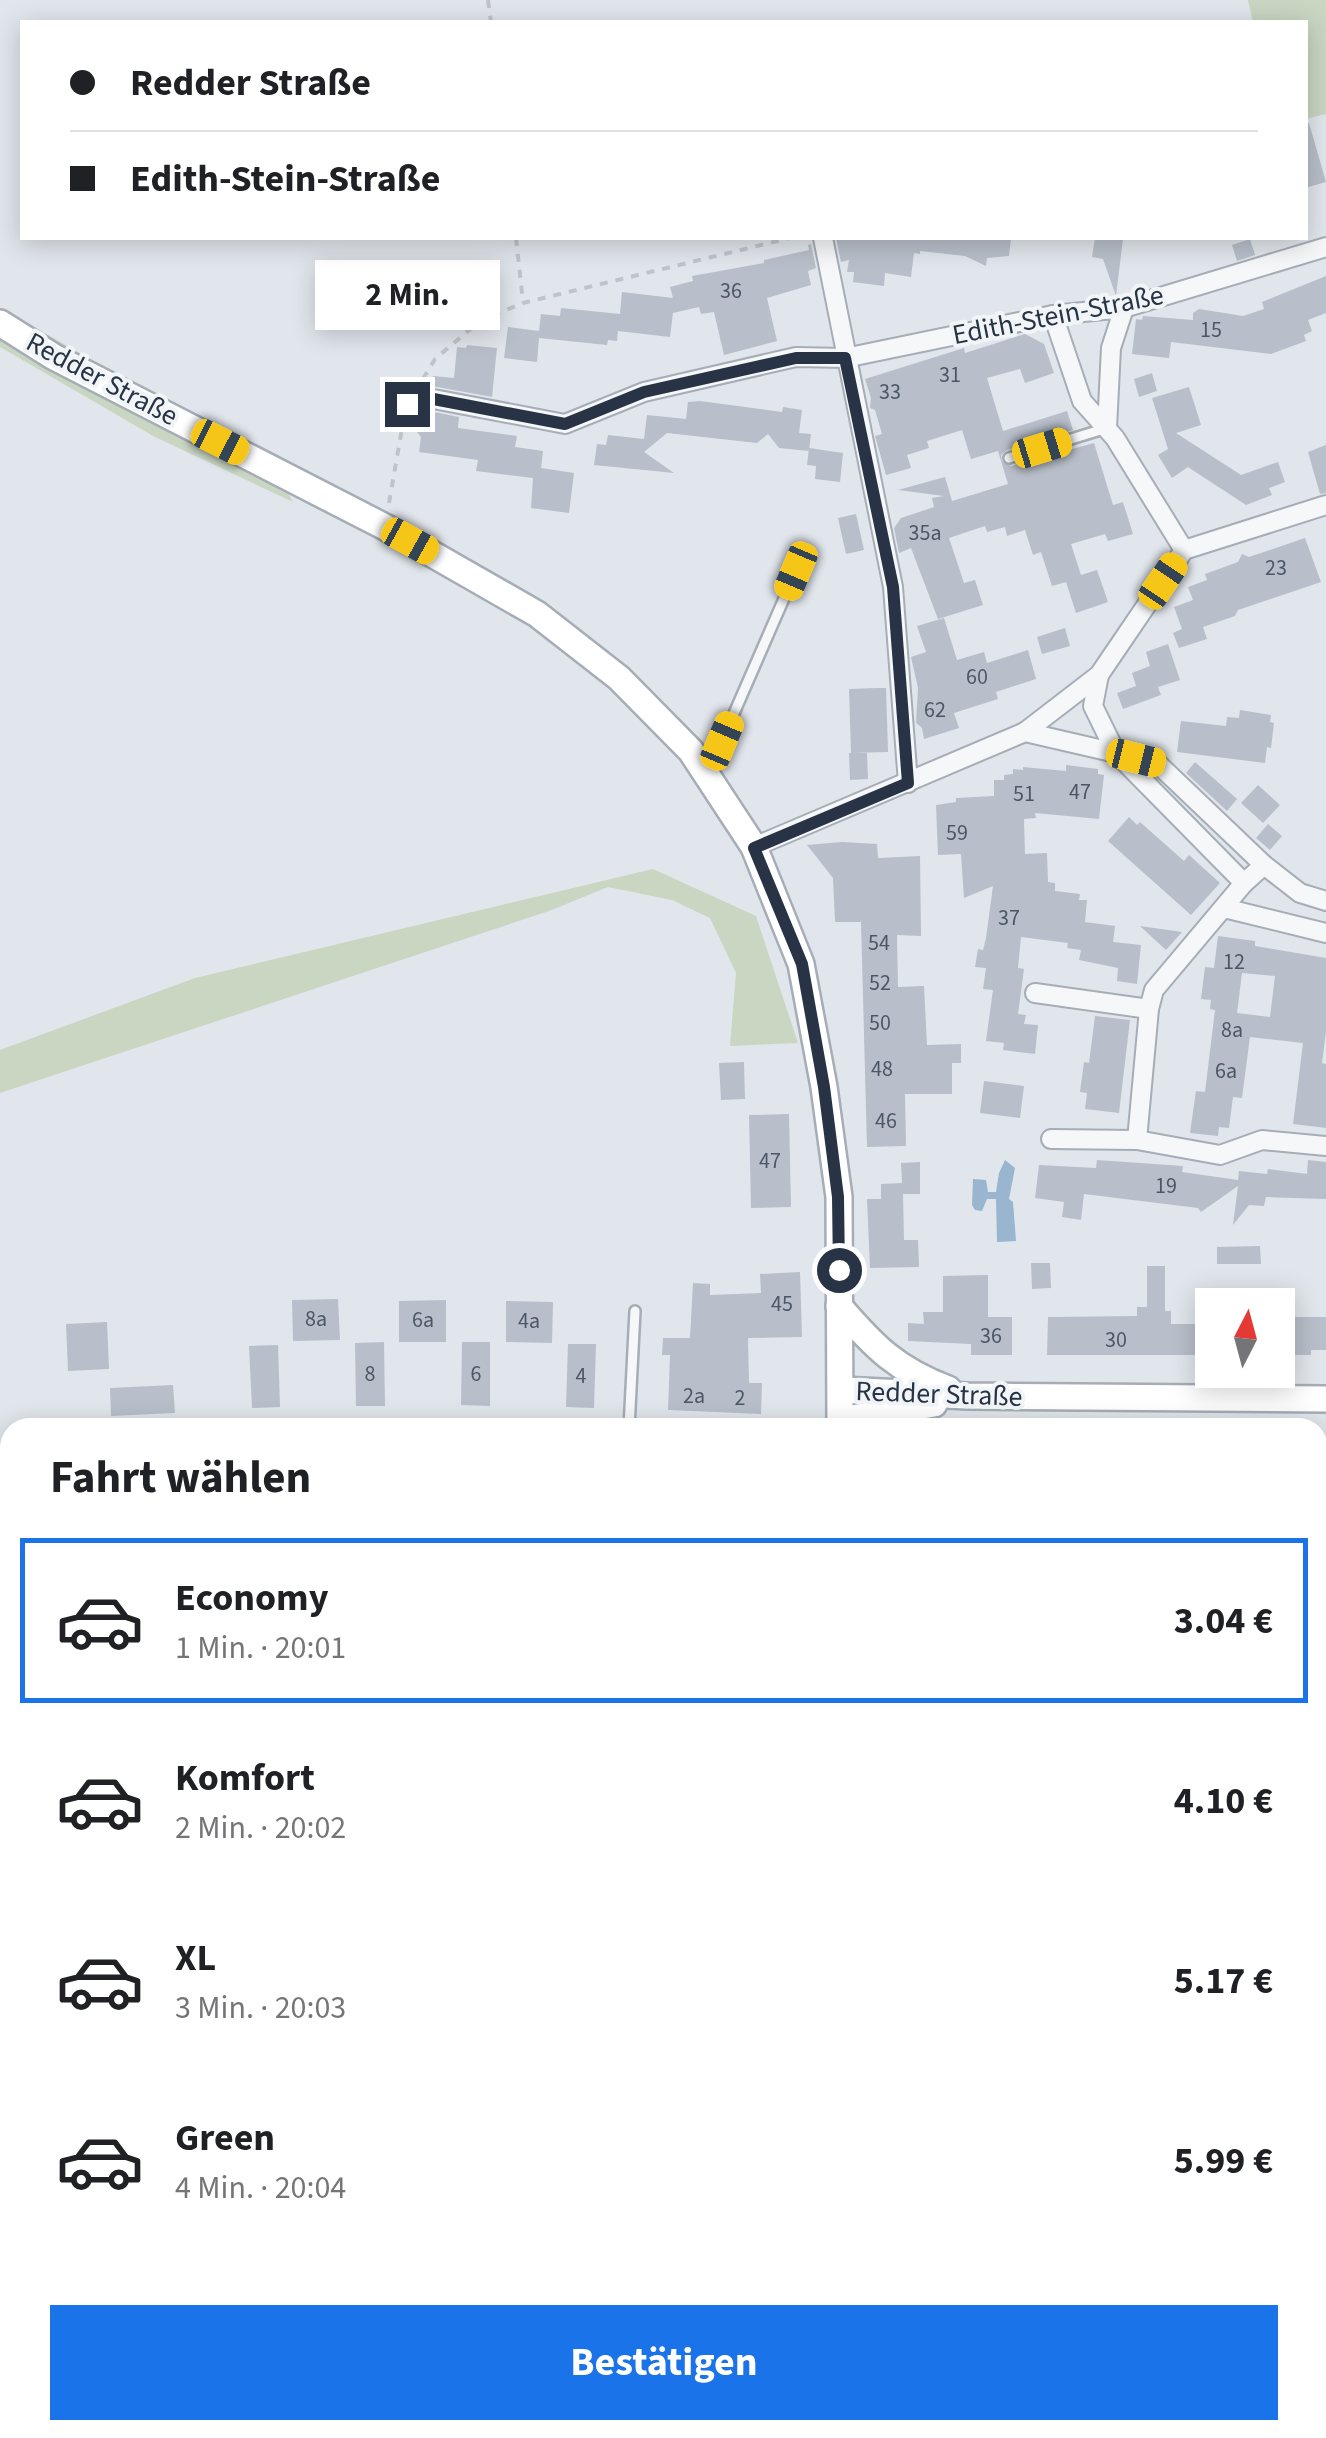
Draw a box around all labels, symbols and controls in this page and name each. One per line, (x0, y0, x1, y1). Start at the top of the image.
text: Redder Straße (130, 56, 371, 110)
text: Edith-Stein-Straße (130, 152, 440, 206)
callout: 2 Min. (314, 259, 500, 329)
text: 2 Min. (365, 272, 450, 318)
house number: 36 (720, 275, 742, 307)
street label: Edith-Stein-Straße (949, 275, 1167, 355)
house number: 15 (1200, 314, 1222, 346)
street label: Redder Straße (19, 322, 185, 436)
house number: 31 (939, 359, 961, 391)
house number: 33 (879, 376, 901, 408)
route end (385, 382, 430, 427)
car (186, 415, 254, 469)
car (1009, 425, 1075, 471)
car (376, 513, 444, 569)
house number: 35a (909, 517, 941, 549)
car (770, 538, 822, 604)
car (1134, 548, 1192, 614)
house number: 23 (1265, 552, 1287, 584)
house number: 60 (966, 661, 988, 693)
house number: 62 (924, 694, 946, 726)
car (696, 708, 748, 774)
car (1103, 736, 1169, 780)
house number: 47 (1069, 776, 1091, 808)
house number: 51 (1013, 778, 1035, 810)
house number: 59 (946, 817, 968, 849)
house number: 37 (998, 902, 1020, 934)
house number: 54 (868, 927, 890, 959)
house number: 12 (1223, 946, 1245, 978)
house number: 52 (869, 967, 891, 999)
house number: 50 (869, 1007, 891, 1039)
house number: 8a (1221, 1014, 1243, 1046)
house number: 48 (871, 1053, 893, 1085)
house number: 6a (1215, 1055, 1237, 1087)
house number: 46 (875, 1105, 897, 1137)
house number: 47 (759, 1145, 781, 1177)
house number: 19 (1155, 1170, 1177, 1202)
route start (817, 1248, 862, 1293)
house number: 45 (771, 1288, 793, 1320)
north arrow (1195, 1288, 1295, 1388)
map controls (1195, 1288, 1295, 1388)
house number: 8a (305, 1303, 327, 1335)
house number: 6a (412, 1304, 434, 1336)
house number: 4a (518, 1305, 540, 1337)
house number: 36 (980, 1320, 1002, 1352)
house number: 30 (1105, 1324, 1127, 1356)
house number: 8 (365, 1358, 376, 1390)
house number: 6 (471, 1358, 482, 1390)
house number: 4 (576, 1360, 587, 1392)
street label: Redder Straße (855, 1371, 1023, 1417)
house number: 2a (683, 1380, 705, 1412)
house number: 2 (735, 1382, 745, 1414)
text: Fahrt wählen (50, 1446, 311, 1510)
text: Economy (175, 1571, 328, 1625)
icon: car (55, 1576, 145, 1666)
text: 3.04 € (1174, 1594, 1273, 1648)
text: 1 Min. · 20:01 (175, 1625, 346, 1671)
text: Komfort (175, 1751, 315, 1805)
icon: car (55, 1756, 145, 1846)
text: 4.10 € (1174, 1774, 1273, 1828)
text: 2 Min. · 20:02 (175, 1805, 346, 1851)
text: XL (175, 1931, 216, 1985)
icon: car (55, 1936, 145, 2026)
text: 5.17 € (1174, 1954, 1273, 2008)
text: 3 Min. · 20:03 (175, 1985, 346, 2031)
text: Green (175, 2111, 275, 2165)
icon: car (55, 2116, 145, 2206)
text: 5.99 € (1174, 2134, 1273, 2188)
text: 4 Min. · 20:04 (175, 2165, 346, 2211)
button: Bestätigen (50, 2305, 1278, 2420)

